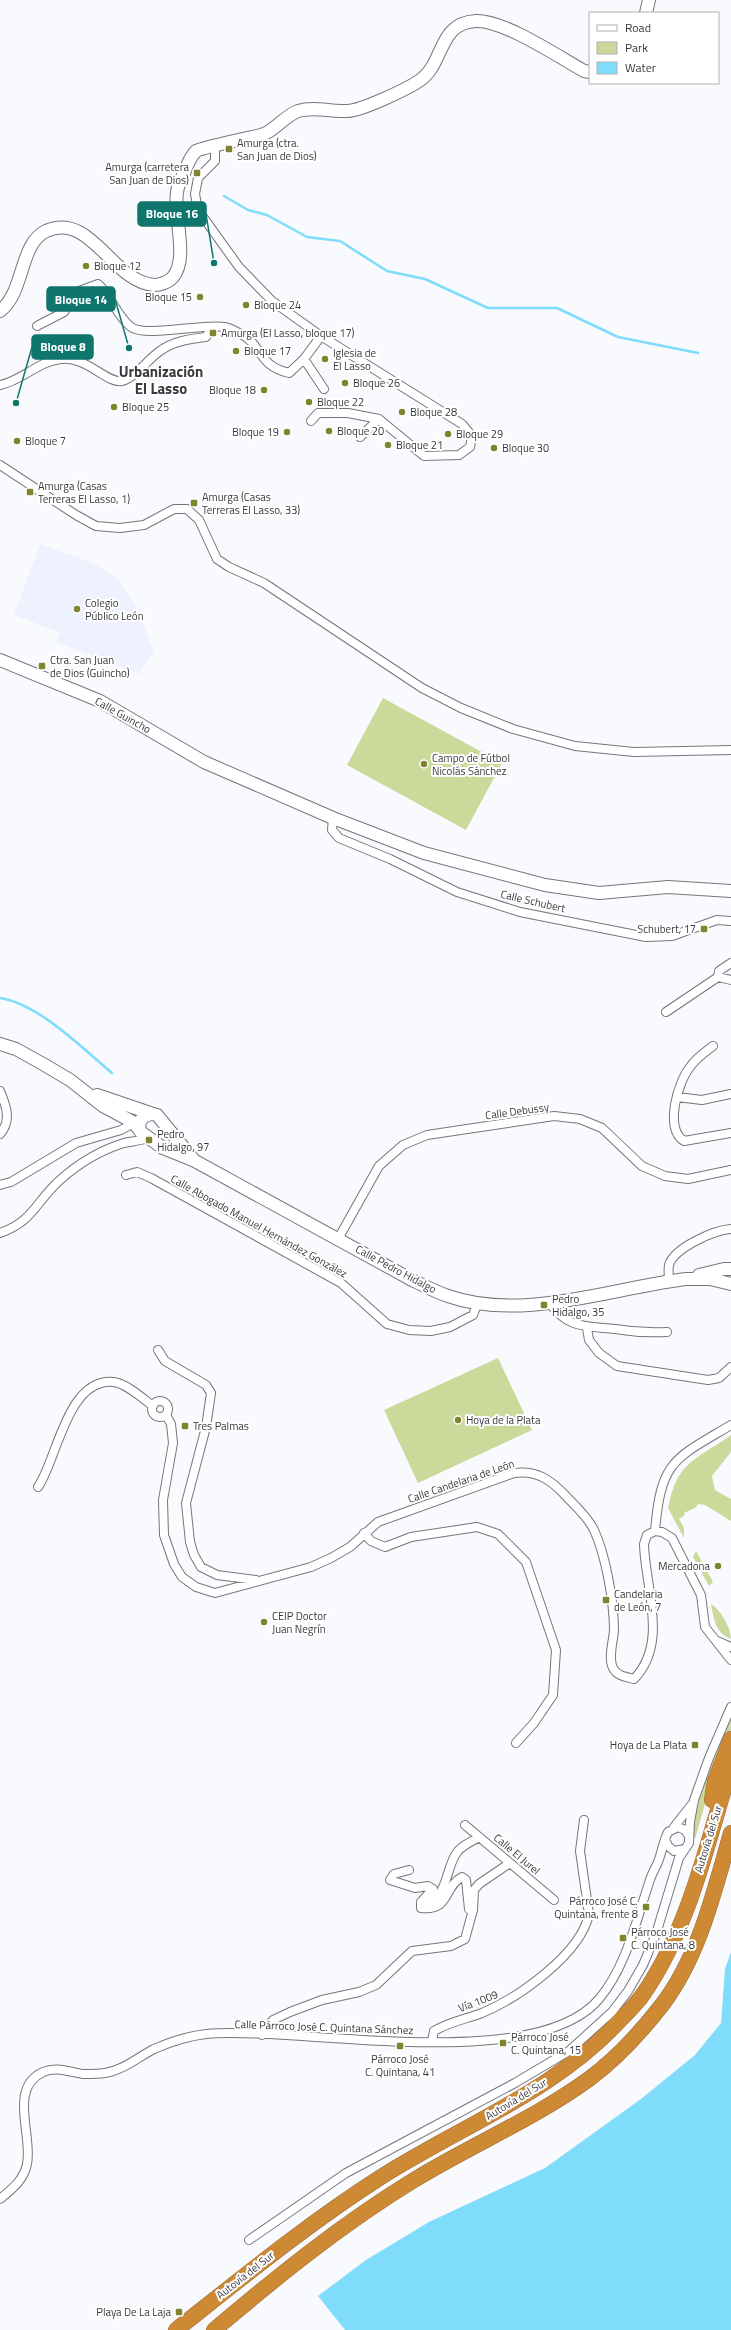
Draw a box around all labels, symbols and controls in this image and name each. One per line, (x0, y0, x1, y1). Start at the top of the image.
legend (589, 12, 719, 84)
text: Road (625, 18, 651, 37)
text: Park (625, 38, 648, 57)
text: Water (625, 58, 656, 77)
place label: Amurga (ctra. San Juan de Dios) (237, 135, 317, 164)
marker: Amurga (ctra. San Juan de Dios) (224, 144, 234, 154)
place label: Amurga (carretera San Juan de Dios) (105, 159, 189, 188)
marker: Amurga (carretera San Juan de Dios) (192, 168, 202, 178)
callout: Bloque 16 (138, 202, 206, 226)
text: Bloque 16 (146, 204, 198, 223)
place label: Bloque 12 (94, 258, 141, 274)
marker: Bloque 12 (81, 261, 91, 271)
callout: Bloque 14 (47, 287, 115, 311)
place label: Bloque 15 (145, 289, 192, 305)
text: Bloque 14 (55, 290, 107, 309)
marker: Bloque 15 (195, 292, 205, 302)
place label: Bloque 24 (254, 297, 301, 313)
marker: Bloque 24 (241, 300, 251, 310)
place label: Amurga (El Lasso, bloque 17) (221, 325, 355, 341)
marker: Amurga (El Lasso, bloque 17) (208, 328, 218, 338)
callout: Bloque 8 (32, 335, 93, 359)
text: Bloque 8 (40, 337, 86, 356)
place label: Bloque 17 (244, 343, 291, 359)
place label: Iglesia de El Lasso (333, 345, 377, 374)
marker: Bloque 17 (231, 346, 241, 356)
marker: Iglesia de El Lasso (320, 354, 330, 364)
district label: Urbanización El Lasso (119, 360, 203, 400)
place label: Bloque 26 (353, 375, 400, 391)
marker: Bloque 26 (340, 378, 350, 388)
place label: Bloque 18 (209, 382, 256, 398)
marker: Bloque 18 (259, 385, 269, 395)
place label: Bloque 22 (317, 394, 364, 410)
marker: Bloque 22 (304, 397, 314, 407)
place label: Bloque 25 (122, 399, 169, 415)
marker: Bloque 25 (109, 402, 119, 412)
place label: Bloque 28 (410, 404, 457, 420)
marker: Bloque 28 (397, 407, 407, 417)
place label: Bloque 20 (337, 423, 384, 439)
place label: Bloque 19 (232, 424, 279, 440)
marker: Bloque 20 (324, 426, 334, 436)
place label: Bloque 29 (456, 426, 503, 442)
marker: Bloque 19 (282, 427, 292, 437)
marker: Bloque 29 (443, 429, 453, 439)
place label: Bloque 7 (25, 433, 66, 449)
marker: Bloque 7 (12, 436, 22, 446)
place label: Bloque 21 (396, 437, 443, 453)
marker: Bloque 21 (383, 440, 393, 450)
place label: Bloque 30 (502, 440, 549, 456)
marker: Bloque 30 (489, 443, 499, 453)
place label: Amurga (Casas Terreras El Lasso, 1) (38, 478, 130, 507)
marker: Amurga (Casas Terreras El Lasso, 1) (25, 487, 35, 497)
place label: Amurga (Casas Terreras El Lasso, 33) (202, 489, 300, 518)
marker: Amurga (Casas Terreras El Lasso, 33) (189, 498, 199, 508)
place label: Colegio Público León (85, 595, 144, 624)
marker: Colegio Público León (72, 604, 82, 614)
place label: Ctra. San Juan de Dios (Guincho) (50, 652, 130, 681)
marker: Ctra. San Juan de Dios (Guincho) (37, 661, 47, 671)
street label: Calle Guincho (92, 693, 154, 737)
place label: Campo de Fútbol Nicolás Sánchez (432, 750, 510, 779)
marker: Campo de Fútbol Nicolás Sánchez (419, 759, 429, 769)
street label: Calle Schubert (499, 886, 567, 916)
place label: Schubert, 17 (637, 921, 696, 937)
marker: Schubert, 17 (699, 924, 709, 934)
street label: Calle Debussy (484, 1099, 551, 1123)
place label: Pedro Hidalgo, 97 (157, 1126, 209, 1155)
marker: Pedro Hidalgo, 97 (144, 1135, 154, 1145)
street label: Calle Abogado Manuel Hernández González (168, 1171, 350, 1281)
street label: Calle Pedro Hidalgo (353, 1241, 439, 1297)
place label: Pedro Hidalgo, 35 (552, 1291, 604, 1320)
marker: Pedro Hidalgo, 35 (539, 1300, 549, 1310)
place label: Hoya de la Plata (466, 1412, 541, 1428)
marker: Hoya de la Plata (453, 1415, 463, 1425)
place label: Tres Palmas (193, 1418, 249, 1434)
marker: Tres Palmas (180, 1421, 190, 1431)
street label: Calle Candelaria de León (406, 1455, 517, 1507)
place label: Mercadona (658, 1558, 710, 1574)
marker: Mercadona (713, 1561, 723, 1571)
place label: Candelaria de León, 7 (614, 1586, 663, 1615)
marker: Candelaria de León, 7 (601, 1595, 611, 1605)
place label: CEIP Doctor Juan Negrín (272, 1608, 327, 1637)
marker: CEIP Doctor Juan Negrín (259, 1617, 269, 1627)
place label: Hoya de La Plata (610, 1737, 687, 1753)
marker: Hoya de La Plata (690, 1740, 700, 1750)
street label: Autovía del Sur (690, 1803, 726, 1875)
street label: Calle El Jurel (490, 1830, 544, 1878)
place label: Párroco José C. Quintana, frente 8 (554, 1893, 638, 1922)
marker: Párroco José C. Quintana, frente 8 (641, 1902, 651, 1912)
place label: Párroco José C. Quintana, 8 (631, 1924, 695, 1953)
marker: Párroco José C. Quintana, 8 (618, 1933, 628, 1943)
street label: Vía 1009 (456, 1986, 500, 2016)
street label: Calle Párroco José C. Quintana Sánchez (234, 2016, 414, 2038)
place label: Párroco José C. Quintana, 15 (511, 2029, 581, 2058)
marker: Párroco José C. Quintana, 15 (498, 2038, 508, 2048)
marker: Párroco José C. Quintana, 41 (395, 2041, 405, 2051)
place label: Párroco José C. Quintana, 41 (365, 2051, 435, 2080)
street label: Autovía del Sur (482, 2074, 550, 2124)
street label: Autovía del Sur (213, 2247, 277, 2303)
place label: Playa De La Laja (96, 2304, 171, 2320)
marker: Playa De La Laja (174, 2307, 184, 2317)

